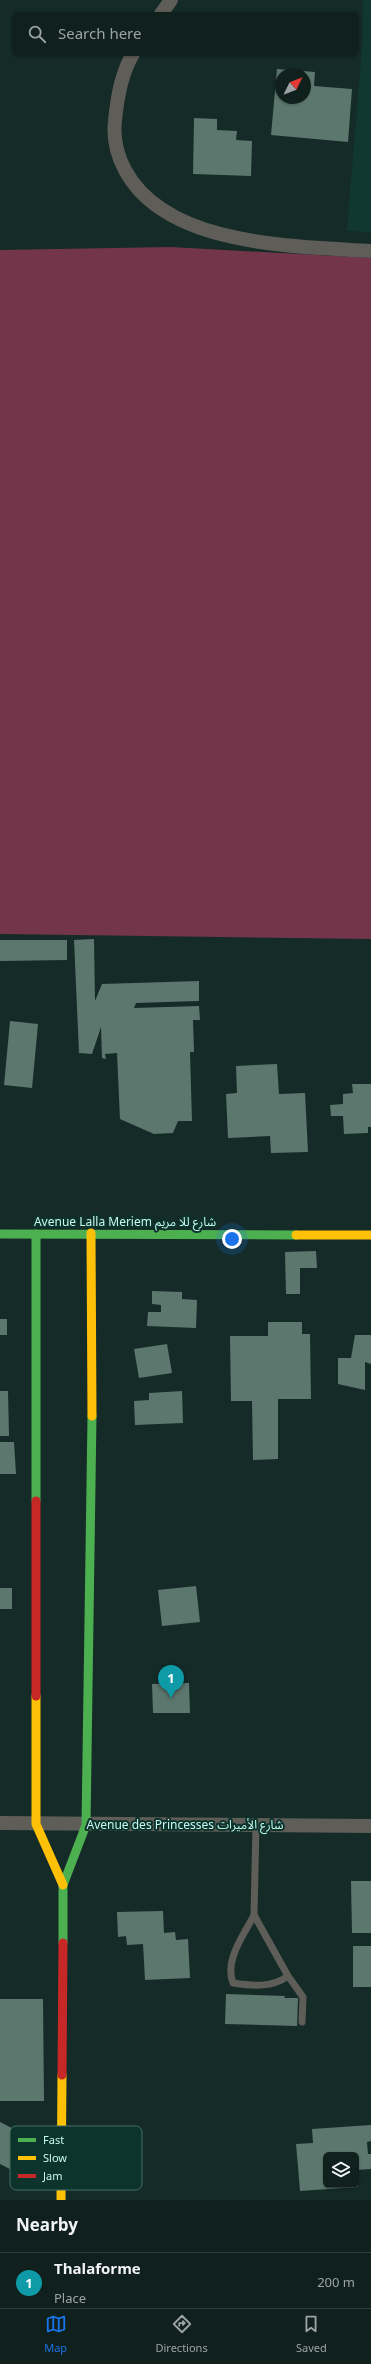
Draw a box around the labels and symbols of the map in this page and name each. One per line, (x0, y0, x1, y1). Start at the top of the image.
north arrow (275, 68, 311, 104)
street label: Avenue Lalla Meriem شارع للا مريم (34, 1210, 216, 1235)
your location (222, 1229, 242, 1249)
pin: 1 (158, 1665, 184, 1698)
street label: Avenue des Princesses شارع الأميرات (86, 1813, 284, 1838)
legend (10, 2126, 142, 2190)
text: Fast (43, 2129, 64, 2152)
text: Slow (43, 2147, 67, 2170)
text: Jam (42, 2165, 62, 2188)

